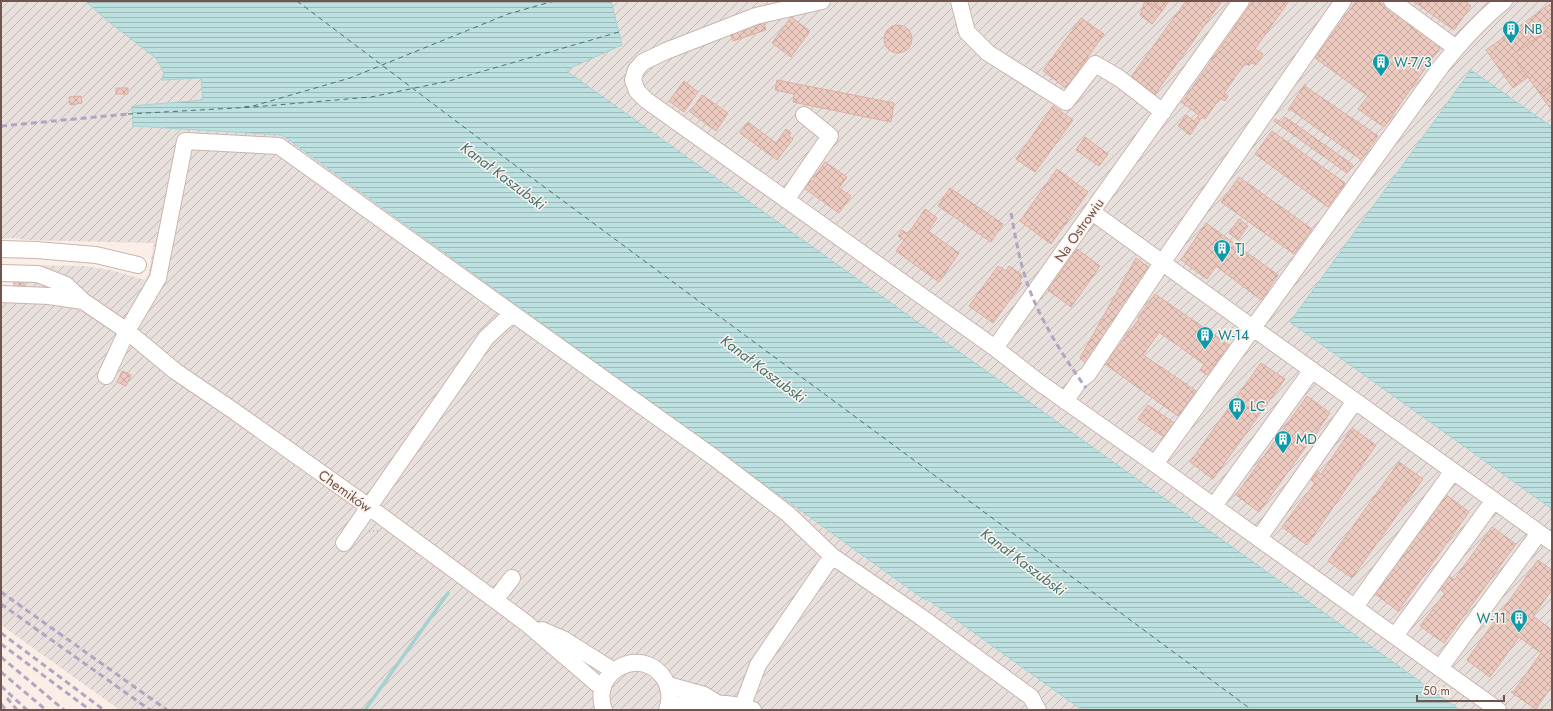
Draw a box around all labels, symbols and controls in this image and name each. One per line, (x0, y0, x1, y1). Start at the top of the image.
building icon: NB (1501, 19, 1521, 44)
place label: NB (1524, 19, 1543, 39)
building icon: W-7/3 (1371, 52, 1391, 77)
place label: W-7/3 (1394, 52, 1432, 72)
water label: Kanał Kaszubski (456, 137, 550, 215)
street label: Na Ostrowiu (1049, 194, 1109, 266)
building icon: TJ (1212, 238, 1232, 263)
place label: TJ (1235, 238, 1245, 258)
building icon: W-14 (1195, 325, 1215, 350)
place label: W-14 (1218, 325, 1249, 345)
water label: Kanał Kaszubski (716, 330, 810, 408)
building icon: LC (1227, 396, 1247, 421)
place label: LC (1250, 396, 1265, 416)
building icon: MD (1273, 429, 1293, 454)
place label: MD (1296, 429, 1317, 449)
street label: Chemików (314, 465, 376, 517)
water label: Kanał Kaszubski (976, 523, 1070, 601)
place label: W-11 (1477, 608, 1506, 628)
building icon: W-11 (1509, 608, 1529, 633)
scale bar (1417, 677, 1504, 703)
text: 50 m (1423, 682, 1450, 700)

